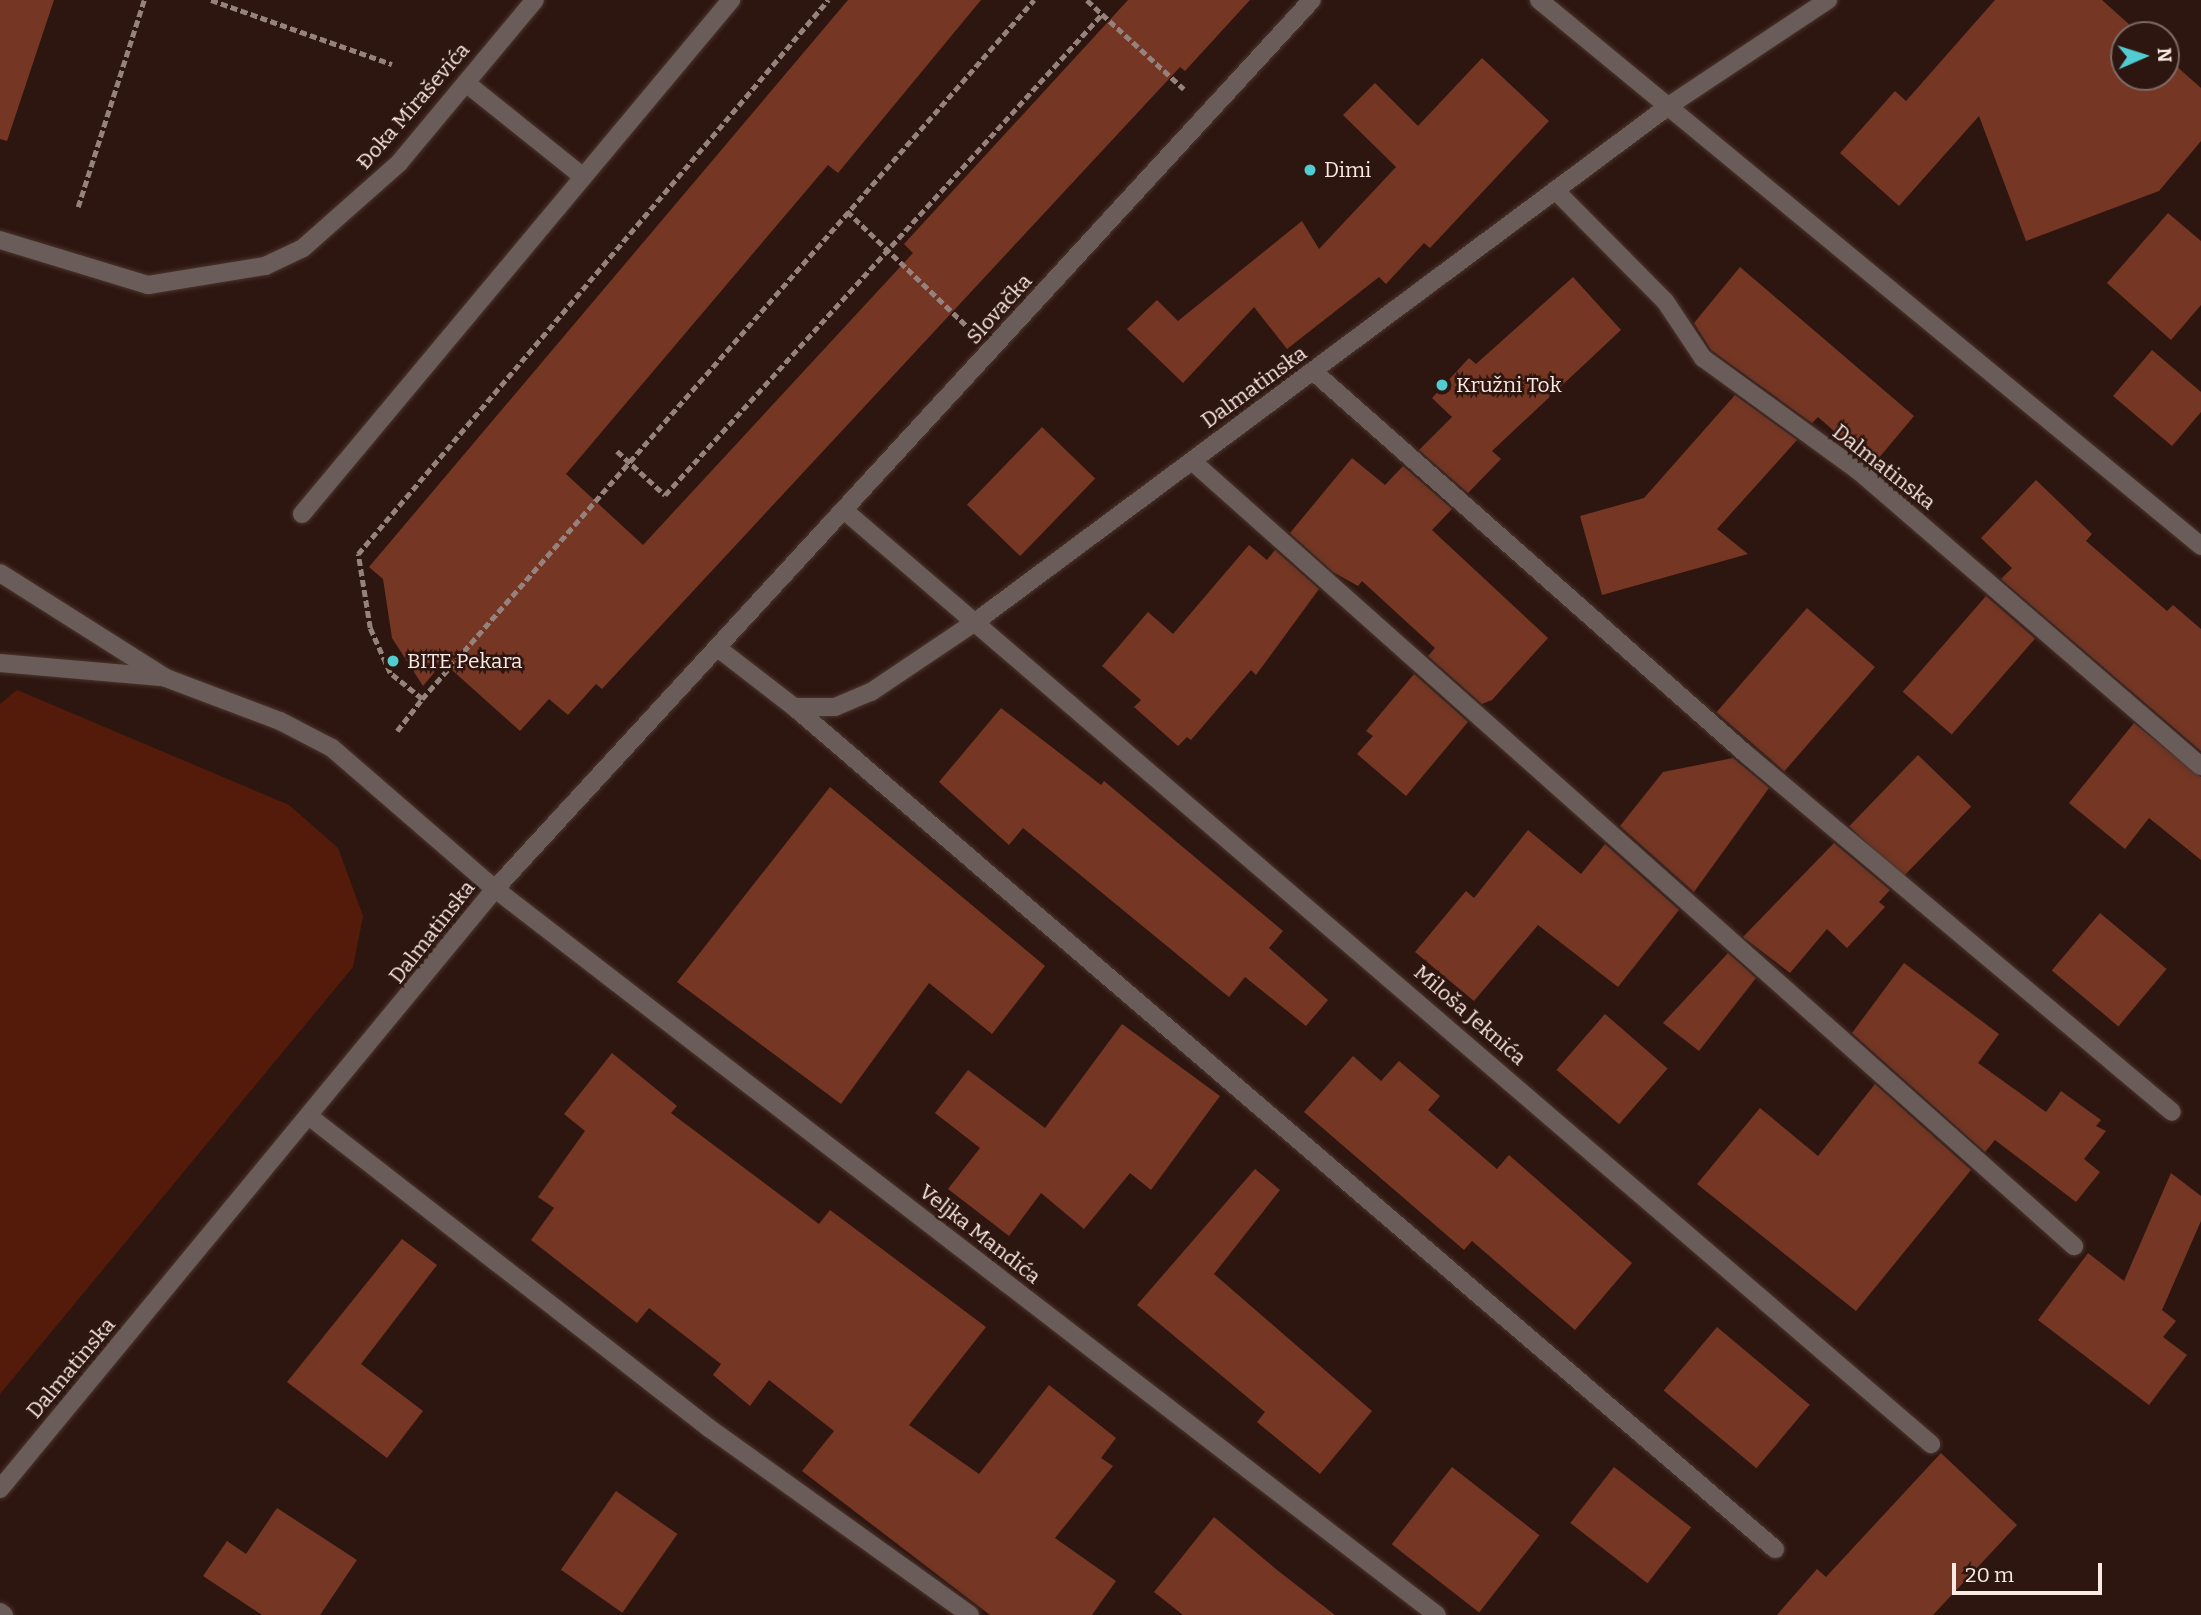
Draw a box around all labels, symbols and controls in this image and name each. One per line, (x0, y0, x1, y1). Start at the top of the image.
north arrow (2110, 21, 2180, 91)
street label: Đoka Miraševića (351, 38, 475, 174)
text: N (2153, 47, 2176, 63)
place label: Dimi (1324, 157, 1371, 183)
marker: Dimi (1302, 162, 1318, 178)
street label: Slovačka (961, 269, 1037, 349)
street label: Dalmatinska (1197, 340, 1311, 434)
place label: Kružni Tok (1456, 372, 1562, 398)
marker: Kružni Tok (1434, 377, 1450, 393)
street label: Dalmatinska (1828, 419, 1940, 515)
place label: BITE Pekara (407, 648, 523, 674)
marker: BITE Pekara (385, 653, 401, 669)
street label: Dalmatinska (384, 876, 480, 988)
street label: Miloša Jeknića (1409, 959, 1531, 1071)
street label: Veljka Mandića (914, 1179, 1046, 1289)
street label: Dalmatinska (22, 1313, 120, 1423)
scale bar (1956, 1548, 2106, 1592)
text: 20 m (1965, 1562, 2014, 1588)

